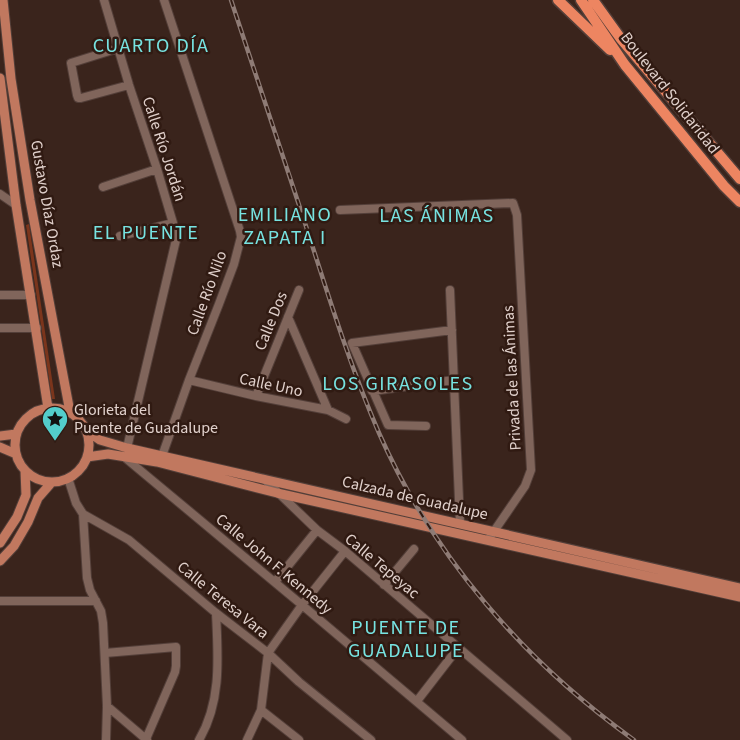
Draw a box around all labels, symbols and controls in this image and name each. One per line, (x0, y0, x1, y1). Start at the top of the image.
street label: Boulevard Solidaridad (615, 27, 725, 159)
district label: CUARTO DÍA (93, 32, 209, 60)
street label: Calle Río Jordán (137, 94, 191, 204)
street label: Gustavo Díaz Ordaz (25, 139, 69, 270)
district label: EMILIANO ZAPATA I (238, 201, 332, 252)
district label: LAS ÁNIMAS (379, 202, 495, 230)
district label: EL PUENTE (93, 219, 199, 247)
street label: Calle Río Nilo (182, 248, 232, 338)
street label: Calle Dos (249, 288, 293, 354)
street label: Privada de las Ánimas (497, 305, 527, 451)
street label: Calle Uno (237, 368, 305, 402)
district label: LOS GIRASOLES (322, 370, 474, 398)
place label: Glorieta del Puente de Guadalupe (74, 399, 218, 439)
place icon: Glorieta del Puente de Guadalupe (40, 404, 70, 442)
street label: Calzada de Guadalupe (340, 471, 490, 526)
street label: Calle John F. Kennedy (211, 509, 338, 620)
street label: Calle Tepeyac (340, 528, 424, 604)
street label: Calle Teresa Vara (172, 556, 274, 644)
district label: PUENTE DE GUADALUPE (348, 614, 464, 665)

